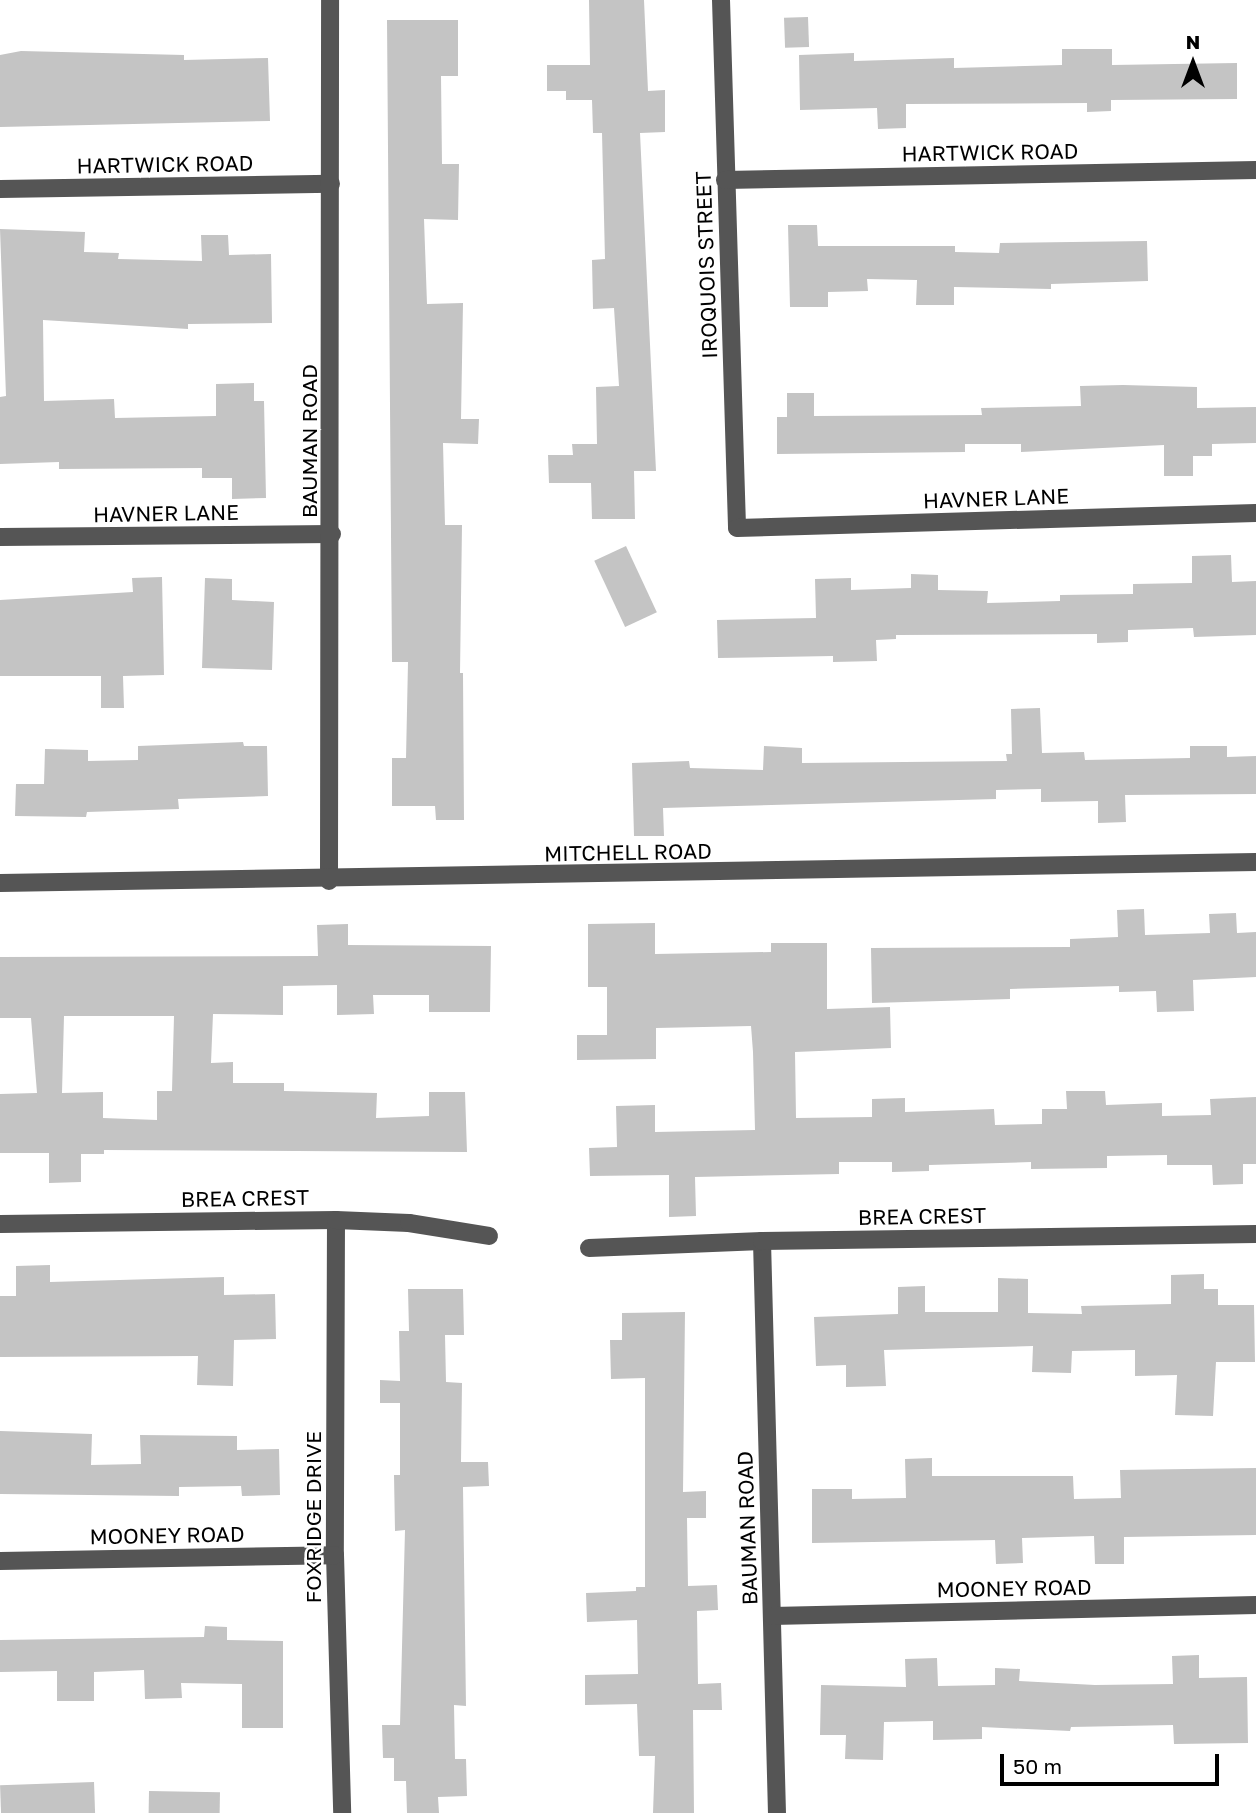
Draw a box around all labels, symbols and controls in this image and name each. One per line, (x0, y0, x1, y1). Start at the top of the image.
north arrow (1158, 28, 1228, 98)
text: N (1186, 30, 1200, 53)
street label: HARTWICK ROAD (901, 138, 1079, 166)
street label: HARTWICK ROAD (76, 150, 254, 178)
street label: IROQUOIS STREET (690, 171, 722, 359)
street label: BAUMAN ROAD (296, 364, 322, 518)
street label: HAVNER LANE (923, 483, 1069, 513)
street label: HAVNER LANE (93, 499, 239, 527)
street label: MITCHELL ROAD (544, 838, 712, 866)
street label: BREA CREST (181, 1184, 309, 1212)
street label: BREA CREST (858, 1202, 986, 1230)
street label: FOXRIDGE DRIVE (300, 1431, 326, 1603)
street label: BAUMAN ROAD (732, 1451, 762, 1605)
street label: MOONEY ROAD (89, 1521, 245, 1549)
street label: MOONEY ROAD (936, 1574, 1092, 1602)
scale bar (1004, 1740, 1223, 1784)
text: 50 m (1013, 1753, 1062, 1779)

